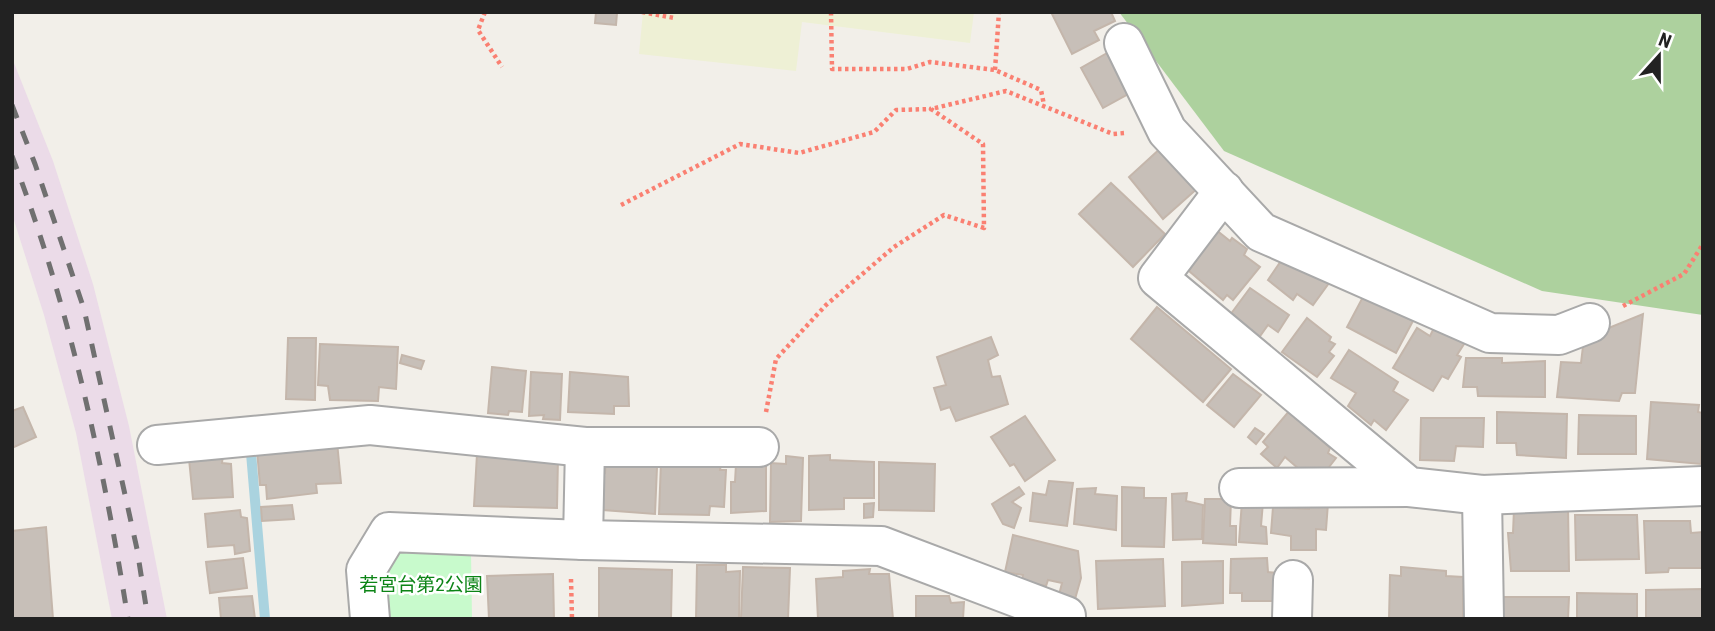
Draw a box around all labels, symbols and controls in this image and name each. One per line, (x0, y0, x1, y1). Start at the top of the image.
north arrow (1624, 21, 1694, 91)
text: N (1655, 28, 1674, 53)
park label: 若宮台第2公園 (359, 573, 483, 596)

